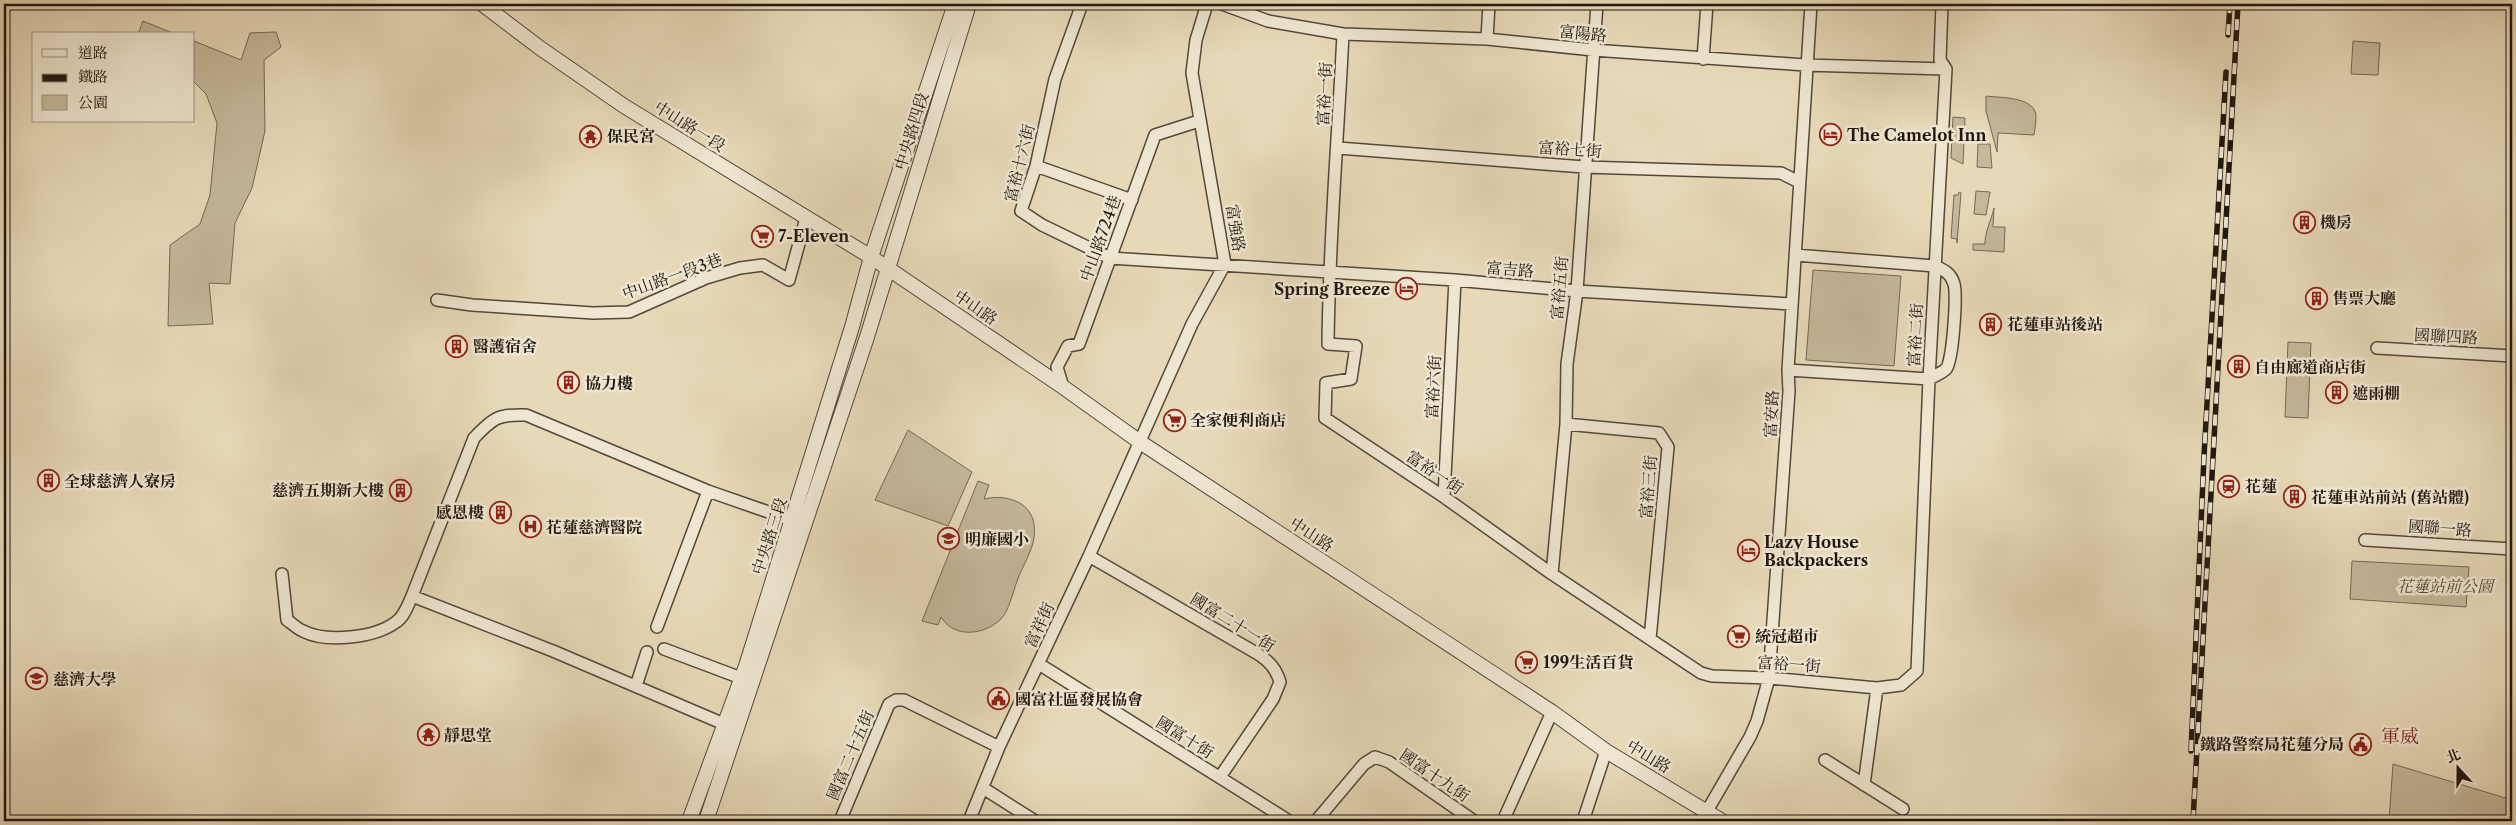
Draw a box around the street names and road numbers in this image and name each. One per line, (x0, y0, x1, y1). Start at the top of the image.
street label: 富陽路 (1558, 21, 1608, 45)
street label: 富裕一街 (1312, 62, 1336, 126)
street label: 中央路四段 (890, 90, 932, 172)
street label: 中山路一段 (651, 96, 729, 156)
street label: 富裕十六街 (1000, 122, 1038, 204)
street label: 富裕七街 (1537, 137, 1603, 161)
street label: 中山路724巷 (1075, 192, 1125, 284)
street label: 富強路 (1222, 203, 1250, 253)
street label: 中山路一段3巷 (619, 249, 725, 303)
street label: 富裕五街 (1546, 255, 1572, 321)
street label: 富吉路 (1485, 257, 1535, 281)
street label: 中山路 (951, 285, 1001, 329)
street label: 富裕二街 (1903, 303, 1927, 367)
street label: 國聯四路 (2414, 324, 2478, 348)
street label: 富裕六街 (1421, 355, 1445, 419)
street label: 富安路 (1760, 390, 1782, 438)
street label: 富裕一街 (1403, 446, 1467, 498)
street label: 富裕三街 (1635, 454, 1661, 520)
street label: 中央路三段 (747, 495, 791, 577)
street label: 中山路 (1286, 513, 1338, 555)
street label: 國聯一路 (2407, 516, 2473, 540)
street label: 國富二十一街 (1187, 588, 1279, 656)
street label: 富祥街 (1020, 599, 1058, 651)
street label: 富裕一街 (1756, 652, 1822, 676)
street label: 國富二十五街 (822, 707, 878, 803)
street label: 國富十街 (1153, 712, 1217, 762)
street label: 中山路 (1623, 735, 1675, 777)
street label: 國富十九街 (1396, 744, 1474, 806)

